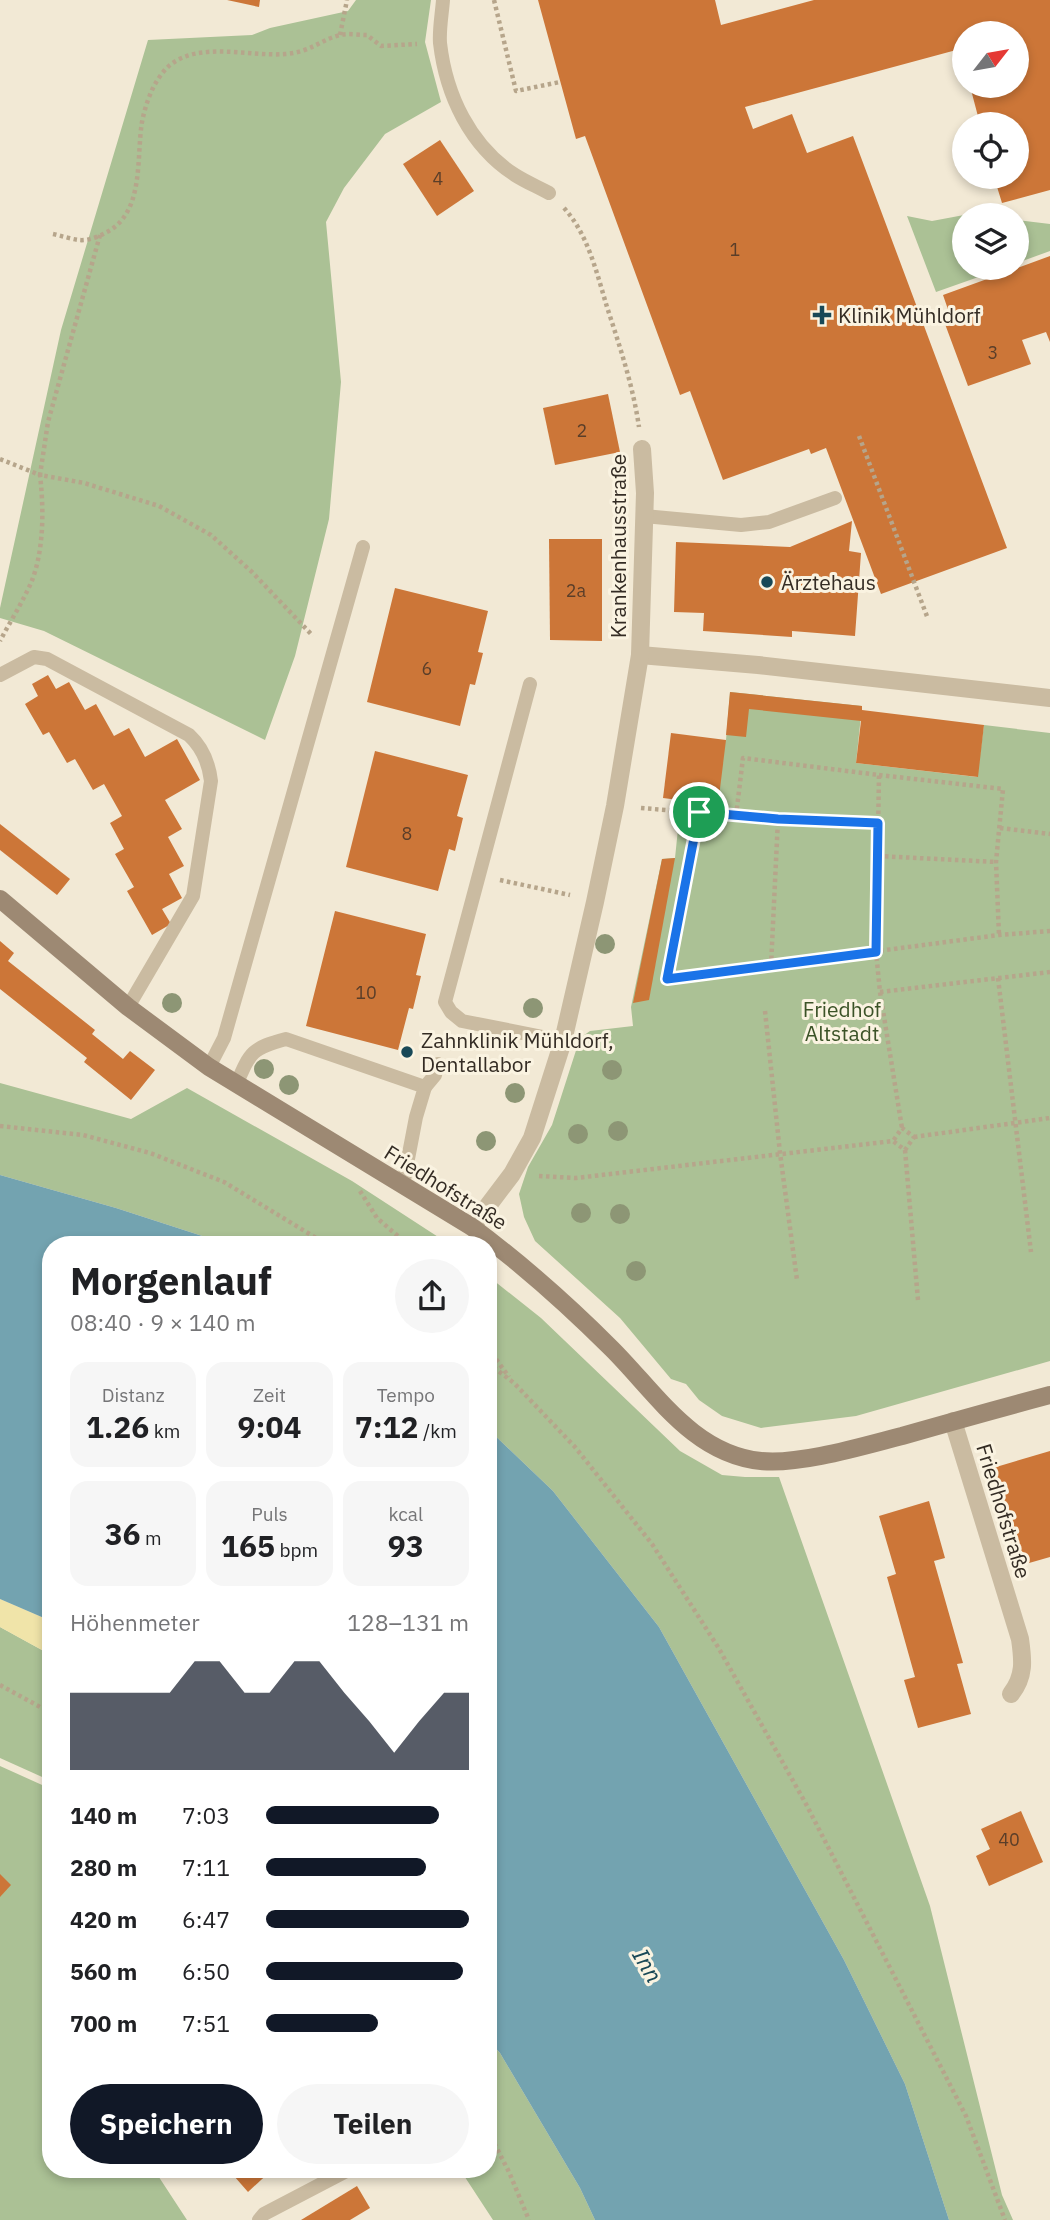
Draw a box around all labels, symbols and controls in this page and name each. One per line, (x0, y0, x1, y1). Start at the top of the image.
north arrow (952, 21, 1029, 98)
map controls (952, 21, 1029, 280)
button: locate (952, 112, 1029, 189)
house number: 4 (433, 167, 444, 190)
button: layers (952, 203, 1029, 280)
house number: 1 (730, 238, 740, 261)
place label: Klinik Mühldorf (838, 301, 981, 329)
marker: Klinik Mühldorf (812, 305, 832, 325)
house number: 3 (988, 341, 998, 364)
house number: 2 (577, 419, 587, 442)
street label: Krankenhausstraße (604, 454, 632, 638)
place label: Ärztehaus (781, 568, 876, 596)
marker: Ärztehaus (759, 574, 775, 590)
house number: 2a (566, 579, 587, 602)
house number: 6 (422, 657, 432, 680)
pin (669, 782, 729, 842)
icon: arrive (680, 793, 718, 831)
house number: 8 (402, 822, 412, 845)
house number: 10 (355, 981, 377, 1004)
park label: Friedhof Altstadt (803, 995, 881, 1047)
place label: Zahnklinik Mühldorf, Dentallabor (421, 1026, 614, 1078)
marker: Zahnklinik Mühldorf, Dentallabor (399, 1044, 415, 1060)
street label: Friedhofstraße (379, 1138, 513, 1236)
text: Morgenlauf (70, 1256, 272, 1305)
button: share (395, 1259, 469, 1333)
text: 08:40 · 9 × 140 m (70, 1307, 256, 1337)
text: Distanz (102, 1383, 165, 1407)
text: Zeit (253, 1383, 286, 1407)
text: Tempo (377, 1383, 435, 1407)
text: 1.26 (86, 1407, 149, 1446)
text: 9:04 (238, 1407, 301, 1446)
text: 7:12 (355, 1407, 419, 1446)
text: km (149, 1419, 180, 1443)
text: /km (419, 1419, 457, 1443)
street label: Friedhofstraße (970, 1440, 1038, 1582)
text: Puls (251, 1502, 288, 1526)
text: kcal (389, 1502, 423, 1526)
text: 36 (105, 1514, 141, 1553)
text: m (141, 1526, 162, 1550)
text: 165 (221, 1526, 275, 1565)
text: 93 (388, 1526, 424, 1565)
text: bpm (275, 1538, 318, 1562)
text: Höhenmeter (70, 1607, 200, 1637)
text: 128–131 m (347, 1607, 469, 1637)
text: 140 m (70, 1800, 137, 1830)
text: 7:03 (182, 1800, 230, 1830)
house number: 40 (998, 1828, 1020, 1851)
text: 280 m (70, 1852, 137, 1882)
text: 7:11 (182, 1852, 230, 1882)
text: 420 m (70, 1904, 137, 1934)
text: 6:47 (182, 1904, 230, 1934)
water label: Inn (626, 1942, 670, 1988)
text: 560 m (70, 1956, 137, 1986)
text: 6:50 (182, 1956, 230, 1986)
text: 700 m (70, 2008, 137, 2038)
text: 7:51 (182, 2008, 230, 2038)
button: Speichern (70, 2084, 263, 2164)
button: Teilen (277, 2084, 469, 2164)

